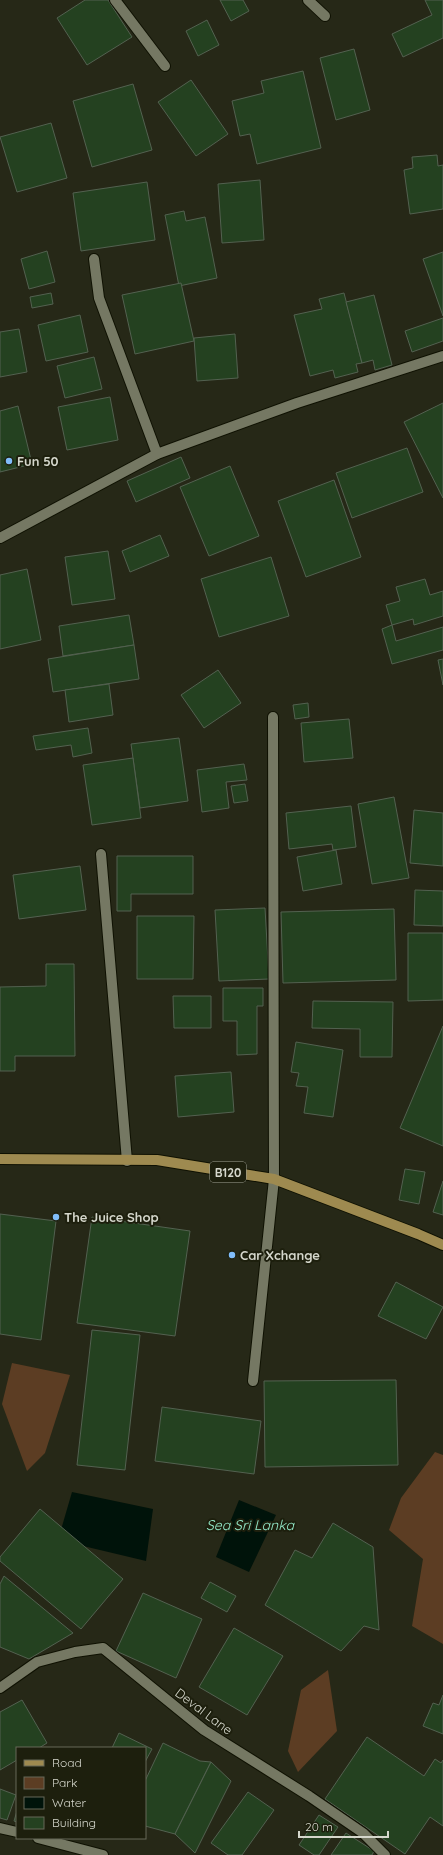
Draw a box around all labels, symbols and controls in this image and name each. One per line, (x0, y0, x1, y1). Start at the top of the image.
place label: Fun 50 (17, 453, 59, 469)
marker: Fun 50 (4, 456, 14, 466)
road number: B120 (210, 1162, 246, 1182)
place label: The Juice Shop (64, 1209, 159, 1225)
marker: The Juice Shop (51, 1212, 61, 1222)
place label: Car Xchange (240, 1247, 320, 1263)
marker: Car Xchange (227, 1250, 237, 1260)
water label: Sea Sri Lanka (206, 1516, 296, 1534)
street label: Deval Lane (172, 1684, 236, 1738)
legend (16, 1747, 146, 1839)
text: Road (52, 1755, 82, 1770)
text: Park (52, 1775, 77, 1790)
text: Water (52, 1795, 87, 1810)
scale bar (299, 1813, 388, 1839)
text: Building (52, 1815, 96, 1830)
text: 20 m (305, 1819, 333, 1834)

